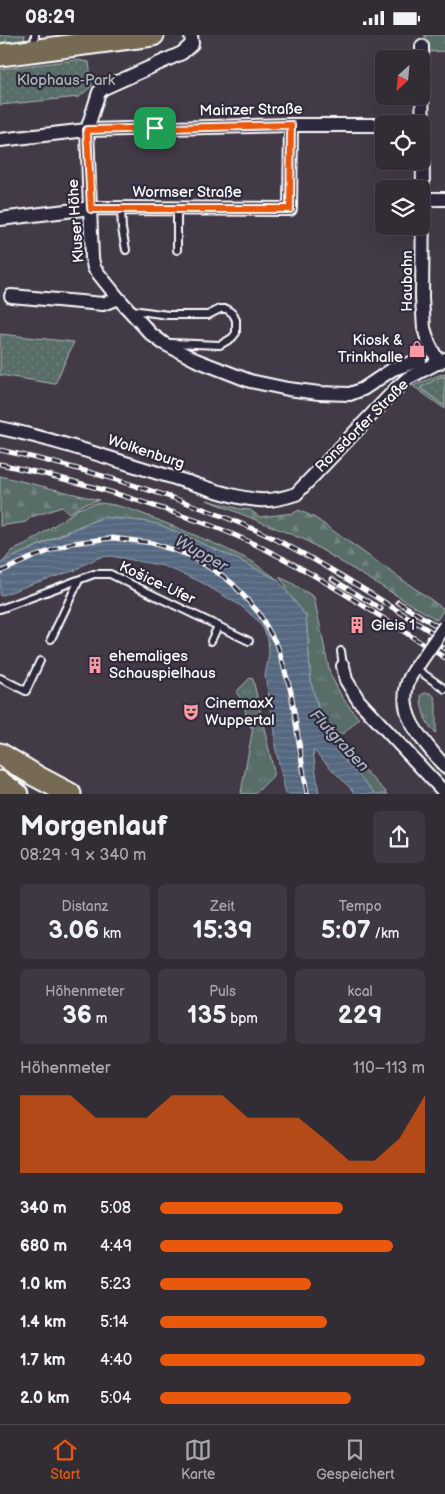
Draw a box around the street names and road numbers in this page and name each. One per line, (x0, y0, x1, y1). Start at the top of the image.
street label: Mainzer Straße (199, 100, 303, 120)
street label: Kluser Höhe (64, 178, 88, 263)
street label: Wormser Straße (132, 183, 242, 202)
street label: Haubahn (398, 250, 417, 312)
street label: Ronsdorfer Straße (311, 375, 413, 477)
street label: Wolkenburg (105, 431, 187, 473)
street label: Košice-Ufer (116, 557, 199, 609)

